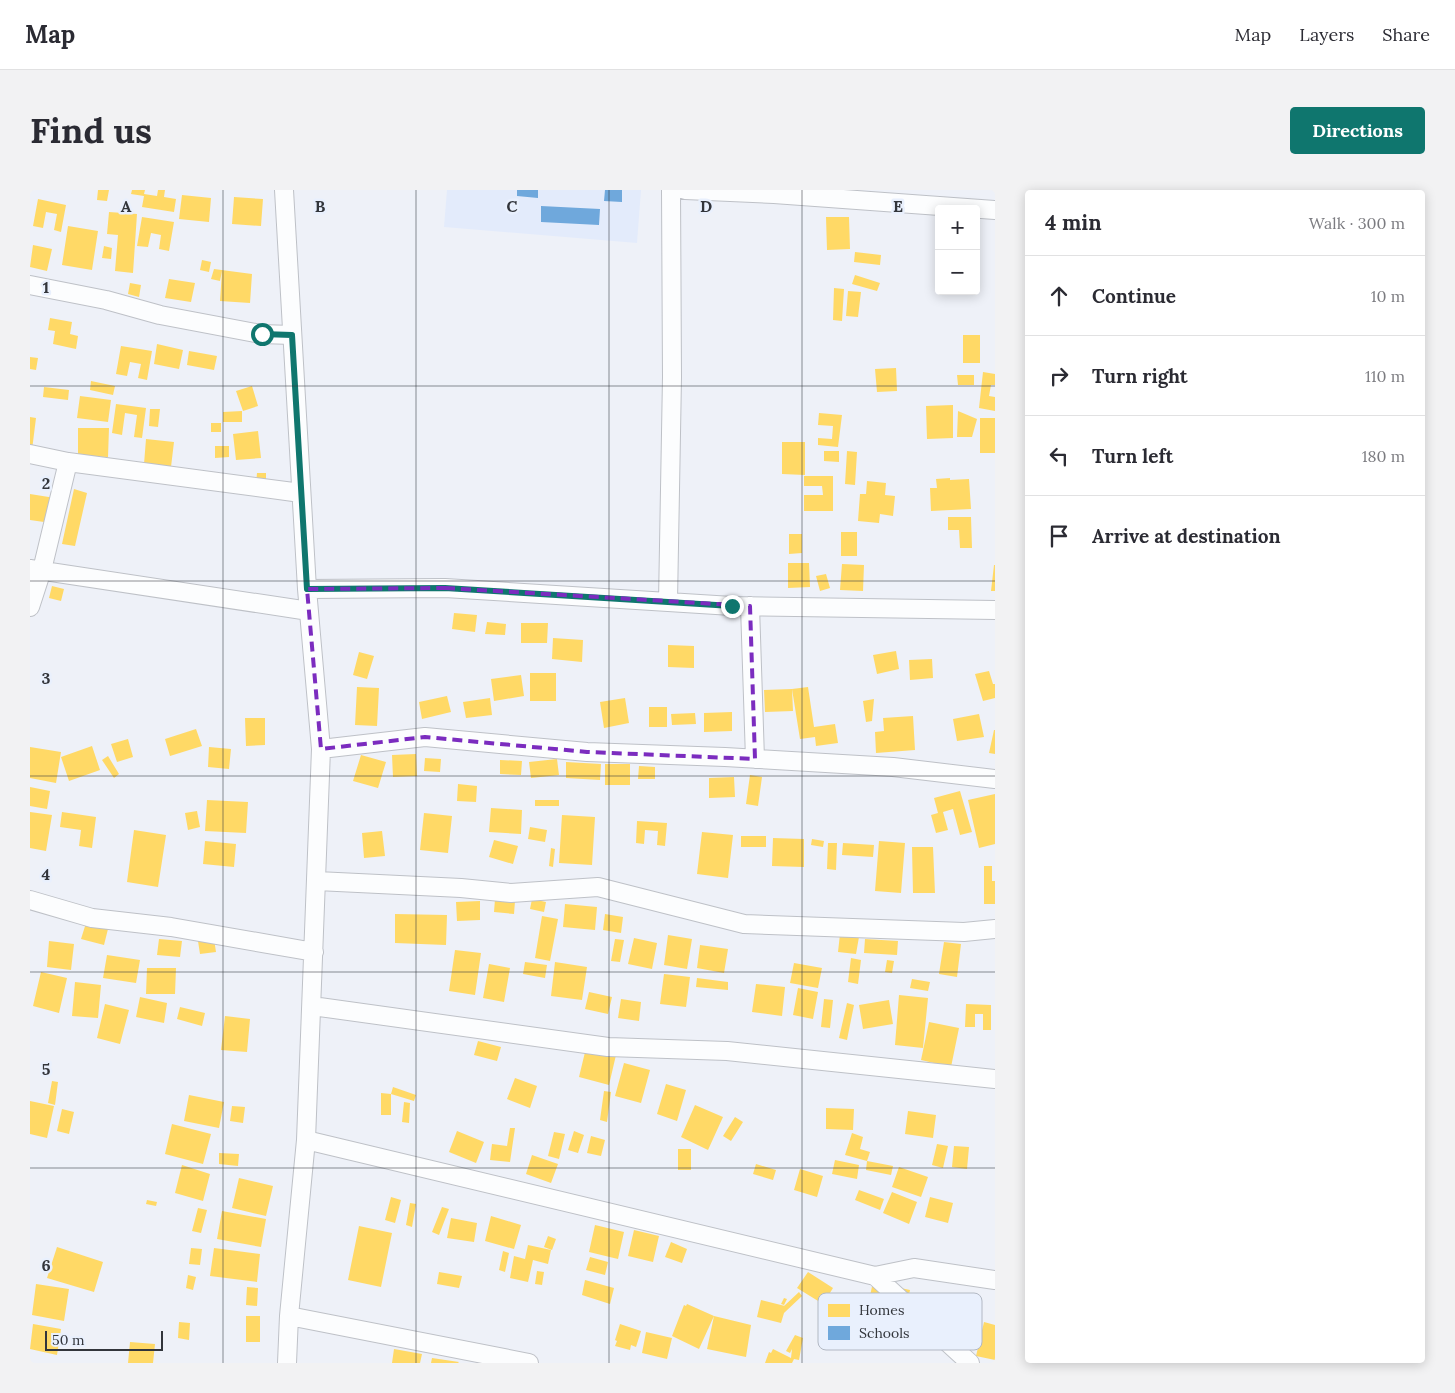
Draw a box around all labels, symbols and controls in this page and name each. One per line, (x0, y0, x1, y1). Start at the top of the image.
text: Map (25, 19, 75, 50)
text: Map (1235, 23, 1271, 46)
text: Layers (1299, 23, 1354, 46)
text: Share (1382, 23, 1430, 46)
button: Directions (1290, 107, 1425, 154)
text: Find us (30, 108, 152, 153)
text: A (121, 196, 132, 216)
text: B (315, 196, 326, 216)
text: C (506, 196, 518, 216)
text: D (700, 196, 712, 216)
text: E (893, 196, 903, 216)
map controls (935, 205, 980, 295)
button: + (935, 205, 980, 250)
text: 4 min (1045, 209, 1102, 236)
text: Walk · 300 m (1309, 213, 1405, 233)
button: − (935, 250, 980, 295)
text: 1 (43, 277, 49, 297)
icon: ahead (1045, 282, 1073, 310)
text: Continue (1092, 284, 1176, 308)
text: 10 m (1371, 286, 1405, 306)
route start (251, 323, 274, 346)
icon: right (1045, 362, 1073, 390)
text: Turn right (1092, 364, 1188, 388)
text: 110 m (1365, 366, 1405, 386)
icon: left (1045, 442, 1073, 470)
text: Turn left (1092, 444, 1173, 468)
text: 180 m (1362, 446, 1405, 466)
text: 2 (42, 473, 50, 493)
icon: arrive (1045, 522, 1073, 550)
text: Arrive at destination (1092, 524, 1281, 548)
route end (721, 595, 744, 618)
text: 3 (42, 668, 51, 688)
text: 4 (42, 864, 51, 884)
text: 5 (42, 1059, 51, 1079)
text: 6 (41, 1255, 51, 1275)
legend (818, 1293, 982, 1350)
text: Homes (859, 1301, 904, 1319)
text: Schools (859, 1324, 909, 1342)
scale bar (45, 1328, 162, 1351)
text: 50 m (52, 1331, 85, 1349)

